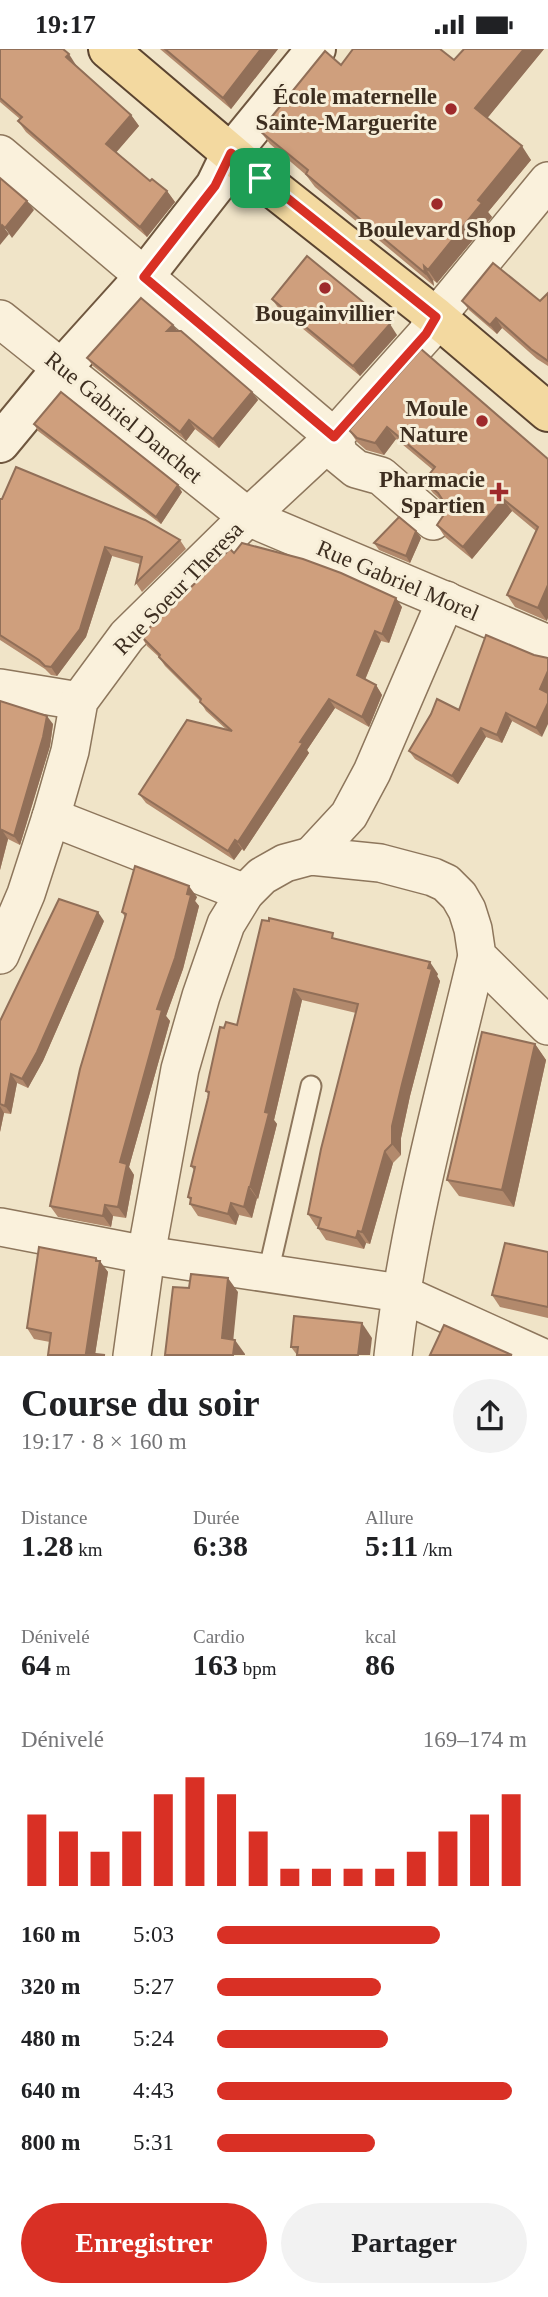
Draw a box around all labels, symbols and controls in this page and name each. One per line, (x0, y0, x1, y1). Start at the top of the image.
text: 19:17 (35, 10, 96, 39)
place label: École maternelle Sainte-Marguerite (256, 84, 437, 135)
marker: École maternelle Sainte-Marguerite (443, 101, 459, 117)
pin (230, 148, 290, 208)
icon: arrive (241, 159, 279, 197)
marker: Boulevard Shop (429, 196, 445, 212)
place label: Boulevard Shop (358, 217, 516, 242)
marker: Bougainvillier (317, 280, 333, 296)
place label: Bougainvillier (255, 301, 395, 326)
street label: Rue Gabriel Danchet (40, 347, 207, 489)
place label: Moule Nature (399, 396, 468, 447)
marker: Moule Nature (474, 413, 490, 429)
place label: Pharmacie Spartien (379, 467, 485, 518)
marker: Pharmacie Spartien (491, 484, 507, 500)
street label: Rue Soeur Theresa (109, 517, 248, 660)
street label: Rue Gabriel Morel (313, 535, 483, 626)
button: share (453, 1379, 527, 1453)
text: Course du soir (21, 1382, 260, 1424)
text: 19:17 · 8 × 160 m (21, 1429, 187, 1454)
text: Distance (21, 1507, 87, 1528)
text: Durée (193, 1507, 239, 1528)
text: Allure (365, 1507, 414, 1528)
text: 1.28 (21, 1529, 74, 1562)
text: 6:38 (193, 1529, 248, 1562)
text: 5:11 (365, 1529, 418, 1562)
text: km (74, 1539, 103, 1560)
text: /km (418, 1539, 453, 1560)
text: Dénivelé (21, 1626, 90, 1647)
text: Cardio (193, 1626, 245, 1647)
text: kcal (365, 1626, 397, 1647)
text: 64 (21, 1648, 51, 1681)
text: 163 (193, 1648, 238, 1681)
text: 86 (365, 1648, 395, 1681)
text: m (51, 1658, 71, 1679)
text: bpm (238, 1658, 277, 1679)
text: Dénivelé (21, 1727, 104, 1752)
text: 169–174 m (423, 1727, 527, 1752)
text: 160 m (21, 1922, 80, 1947)
text: 5:03 (133, 1922, 174, 1947)
text: 320 m (21, 1974, 80, 1999)
text: 5:27 (133, 1974, 174, 1999)
text: 480 m (21, 2026, 80, 2051)
text: 5:24 (133, 2026, 174, 2051)
text: 640 m (21, 2078, 80, 2103)
text: 4:43 (133, 2078, 174, 2103)
text: 800 m (21, 2130, 80, 2155)
text: 5:31 (133, 2130, 174, 2155)
button: Enregistrer (21, 2203, 267, 2283)
button: Partager (281, 2203, 527, 2283)

